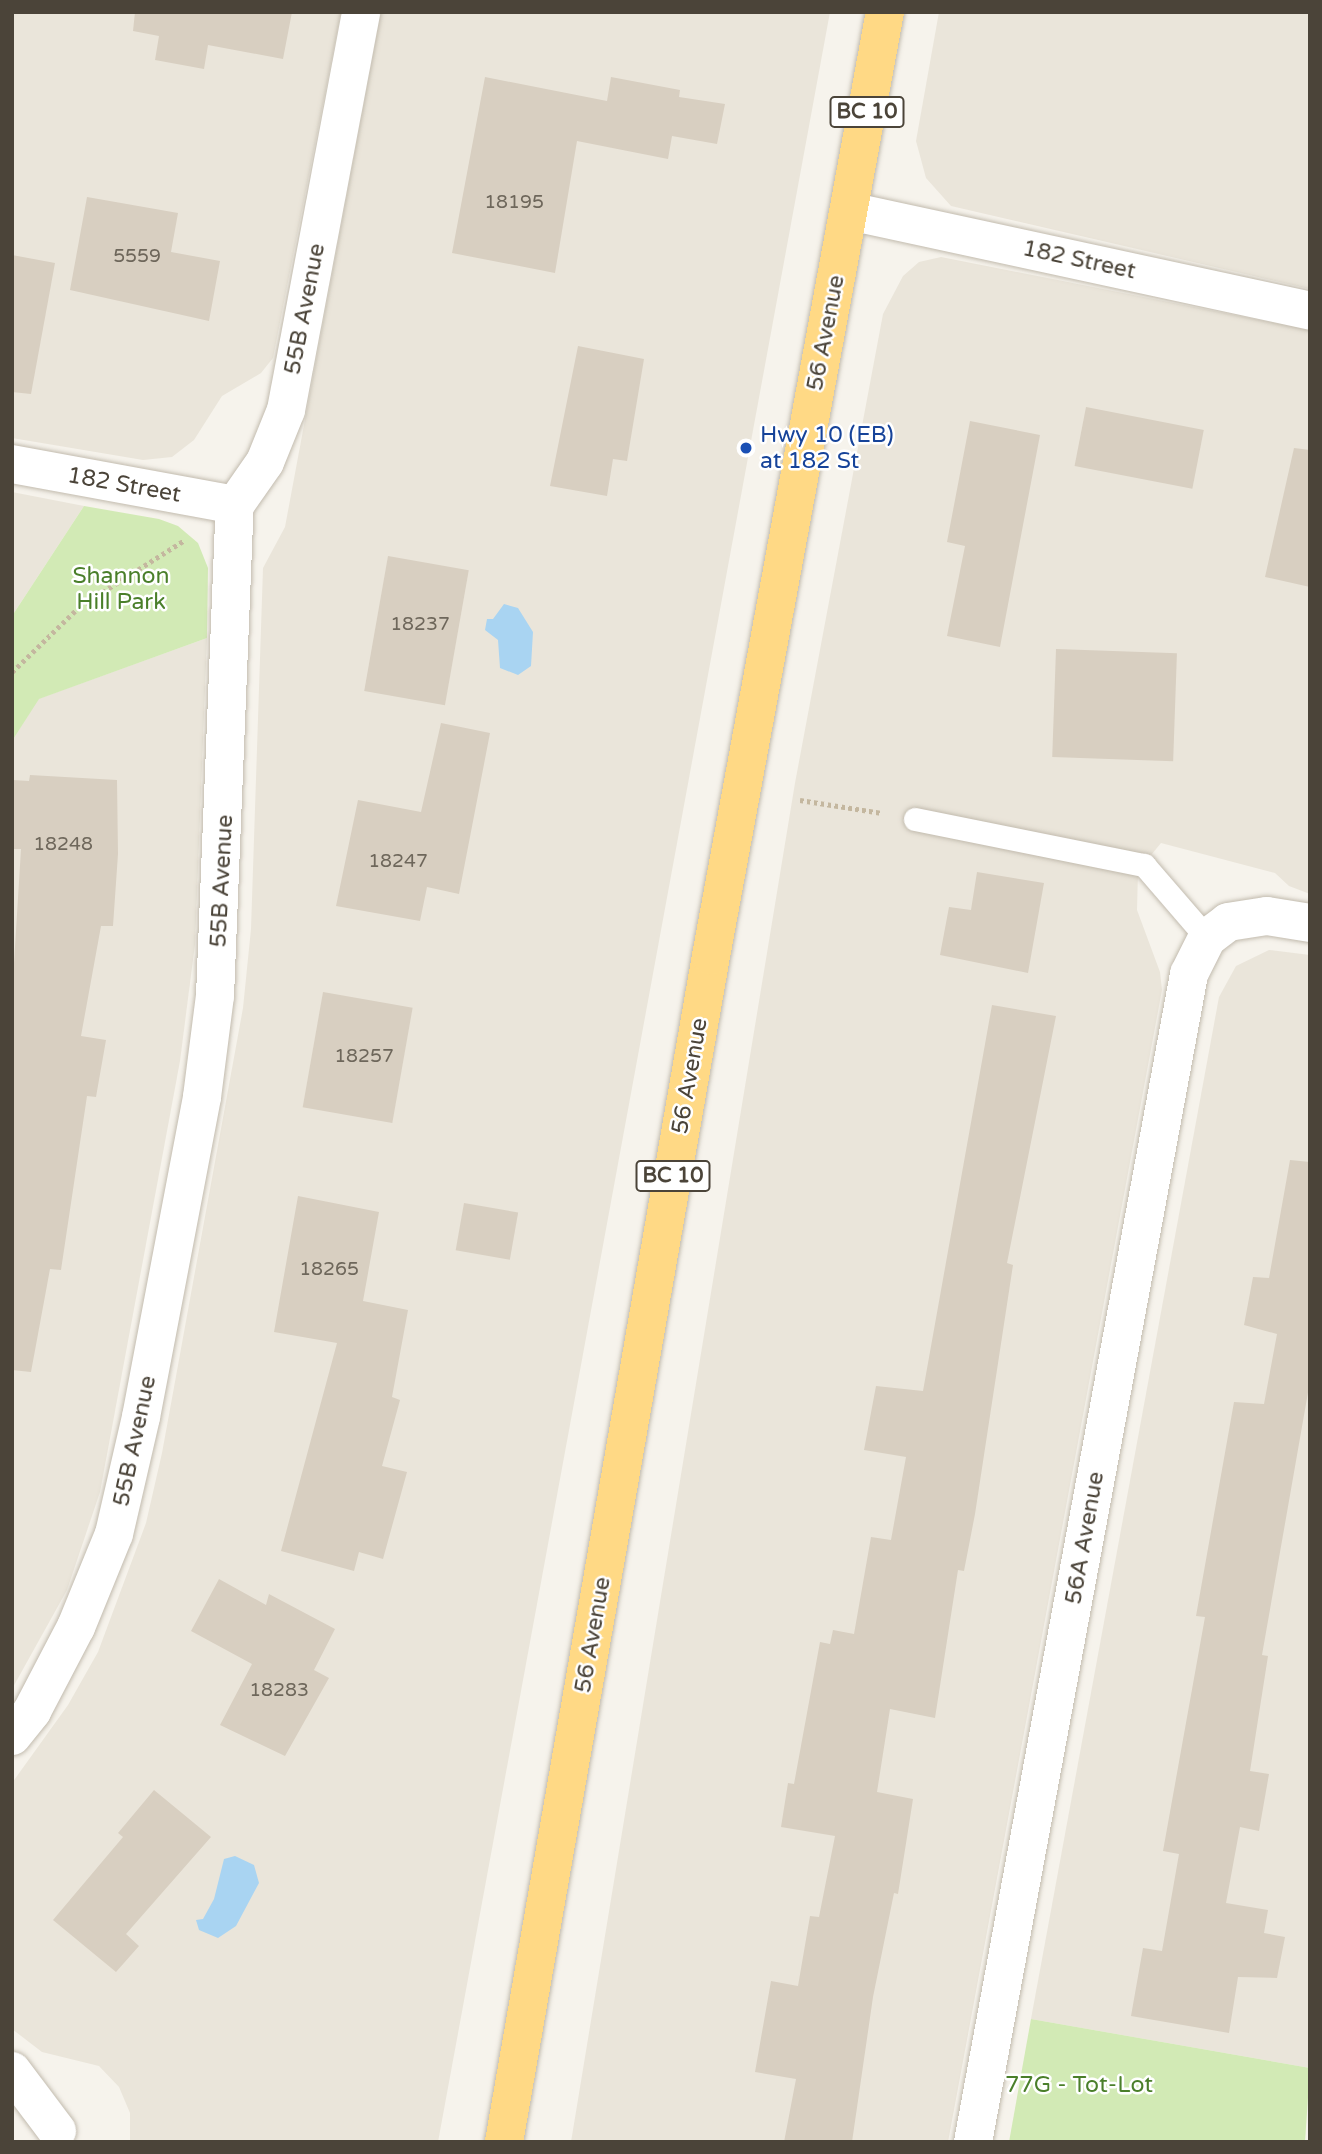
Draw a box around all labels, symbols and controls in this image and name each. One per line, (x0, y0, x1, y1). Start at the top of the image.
road number: BC 10 (828, 94, 906, 130)
house number: 18195 (484, 192, 544, 214)
street label: 182 Street (1020, 235, 1138, 285)
street label: 55B Avenue (279, 241, 331, 377)
house number: 5559 (113, 246, 161, 268)
street label: 56 Avenue (801, 273, 851, 393)
place label: Hwy 10 (EB) at 182 St (760, 421, 894, 475)
marker: Hwy 10 (EB) at 182 St (738, 440, 754, 456)
street label: 182 Street (65, 461, 183, 509)
park label: Shannon Hill Park (73, 562, 169, 616)
house number: 18237 (390, 614, 450, 636)
street label: 55B Avenue (205, 814, 239, 948)
house number: 18248 (33, 834, 93, 856)
house number: 18247 (368, 851, 428, 873)
street label: 56 Avenue (666, 1016, 714, 1136)
house number: 18257 (334, 1046, 394, 1068)
road number: BC 10 (634, 1158, 712, 1194)
house number: 18265 (299, 1259, 359, 1281)
street label: 55B Avenue (108, 1373, 162, 1509)
street label: 56A Avenue (1060, 1469, 1110, 1607)
street label: 56 Avenue (569, 1575, 617, 1695)
house number: 18283 (249, 1680, 309, 1702)
park label: 77G - Tot-Lot (1005, 2071, 1153, 2099)

